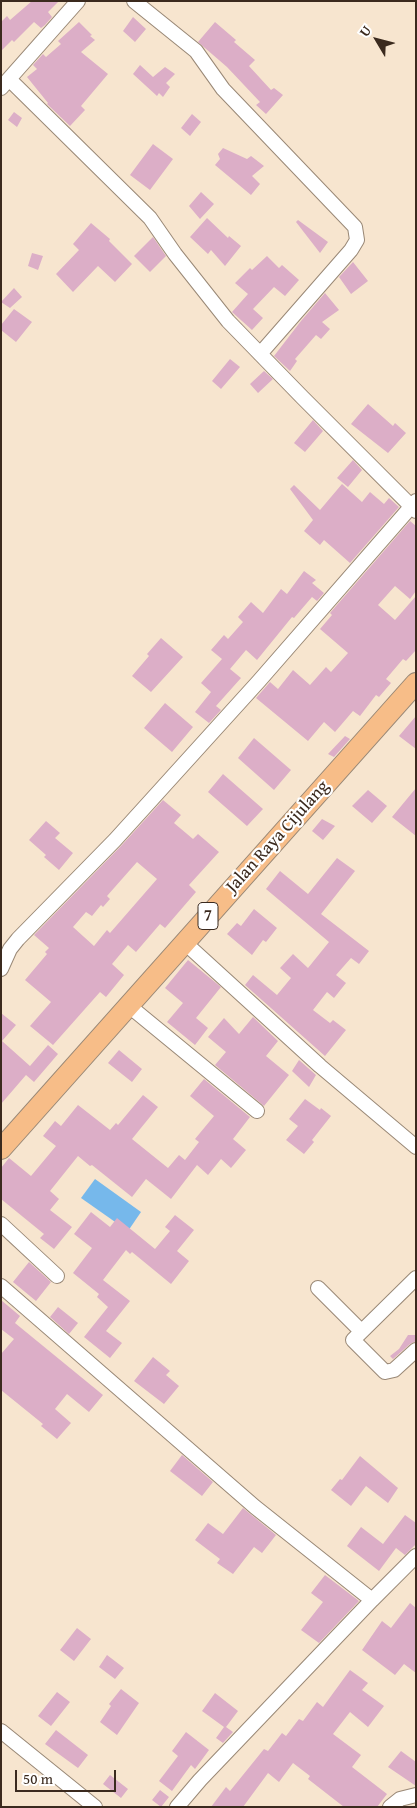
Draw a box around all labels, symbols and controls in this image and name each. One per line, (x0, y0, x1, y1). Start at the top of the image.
north arrow (352, 15, 402, 65)
text: U (354, 21, 376, 41)
street label: Jalan Raya Cijulang (222, 776, 334, 898)
road number: 7 (198, 902, 218, 929)
scale bar (18, 1760, 119, 1792)
text: 50 m (23, 1768, 53, 1789)

